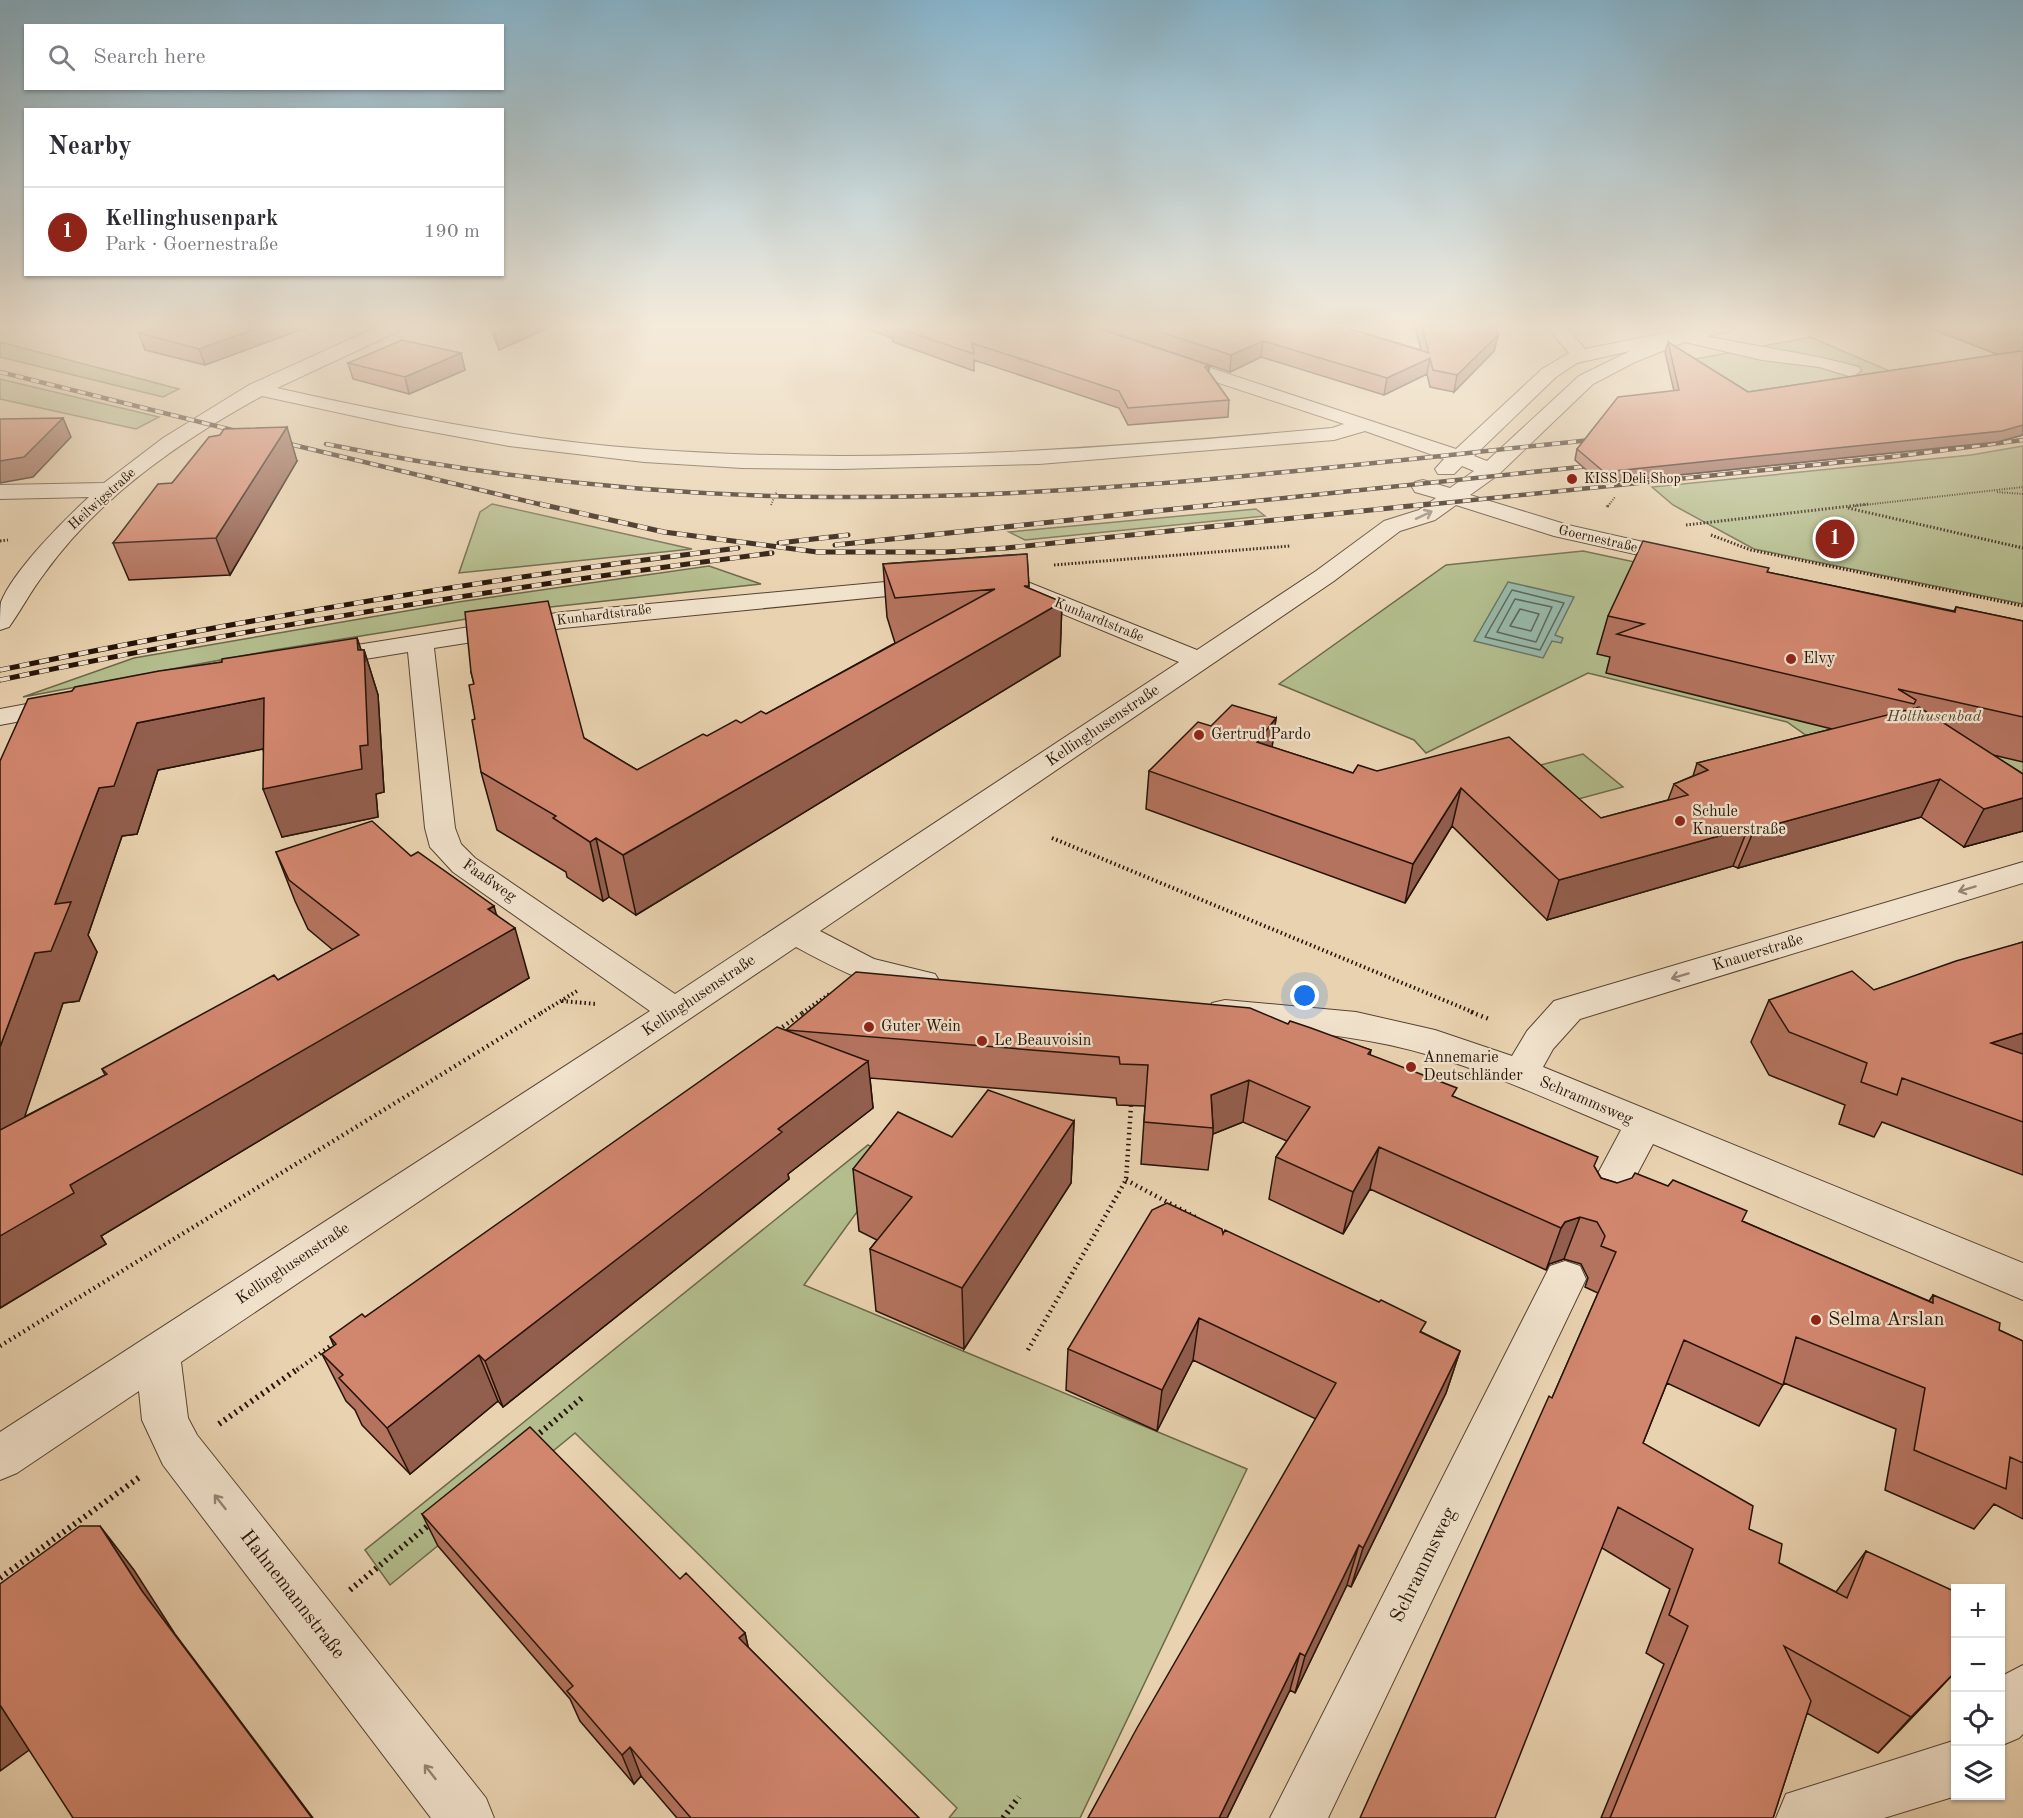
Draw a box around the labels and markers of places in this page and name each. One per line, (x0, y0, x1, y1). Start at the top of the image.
marker: KISS Deli Shop (1565, 472, 1579, 486)
place label: KISS Deli Shop (1584, 472, 1681, 486)
pin: 1 (1816, 516, 1854, 562)
place label: Elvy (1803, 651, 1836, 667)
marker: Elvy (1784, 652, 1798, 666)
place label: Gertrud Pardo (1211, 727, 1311, 743)
marker: Gertrud Pardo (1192, 728, 1206, 742)
place label: Schule Knauerstraße (1692, 804, 1786, 838)
marker: Schule Knauerstraße (1673, 814, 1687, 828)
place label: Guter Wein (881, 1019, 961, 1035)
marker: Guter Wein (862, 1020, 876, 1034)
place label: Le Beauvoisin (994, 1033, 1092, 1049)
marker: Le Beauvoisin (975, 1034, 989, 1048)
place label: Annemarie Deutschländer (1423, 1050, 1523, 1084)
marker: Annemarie Deutschländer (1404, 1060, 1418, 1074)
place label: Selma Arslan (1828, 1310, 1945, 1330)
marker: Selma Arslan (1809, 1313, 1823, 1327)

